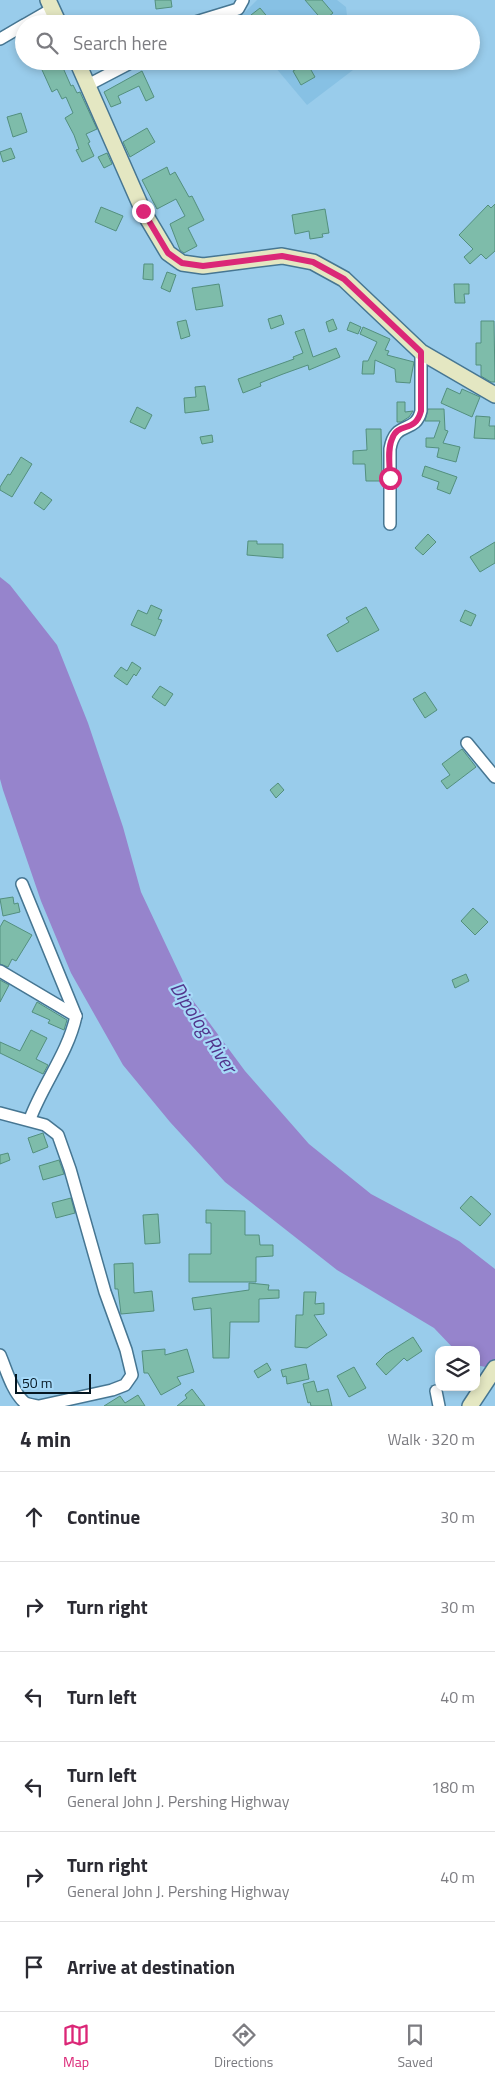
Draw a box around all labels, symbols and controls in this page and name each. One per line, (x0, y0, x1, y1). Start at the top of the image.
search box (15, 15, 480, 70)
text: Search here (73, 28, 167, 57)
icon: search (33, 29, 61, 57)
route end (132, 200, 155, 223)
route start (379, 467, 402, 490)
water label: Dipolog River (163, 975, 247, 1081)
map controls (435, 1346, 480, 1391)
button: layers (435, 1346, 480, 1391)
scale bar (15, 1371, 91, 1394)
text: 50 m (22, 1372, 52, 1393)
text: 4 min (20, 1423, 71, 1455)
text: Walk · 320 m (387, 1427, 475, 1451)
text: Continue (67, 1502, 140, 1531)
icon: ahead (20, 1503, 48, 1531)
text: 30 m (440, 1505, 475, 1529)
text: Turn right (67, 1592, 148, 1621)
icon: right (20, 1593, 48, 1621)
text: 30 m (440, 1595, 475, 1619)
text: Turn left (67, 1682, 137, 1711)
icon: left (20, 1683, 48, 1711)
text: 40 m (440, 1685, 475, 1709)
text: Turn left (67, 1760, 137, 1789)
icon: left (20, 1773, 48, 1801)
text: 180 m (431, 1775, 475, 1799)
text: General John J. Pershing Highway (67, 1789, 289, 1813)
text: Turn right (67, 1850, 148, 1879)
icon: right (20, 1863, 48, 1891)
text: 40 m (440, 1865, 475, 1889)
text: General John J. Pershing Highway (67, 1879, 289, 1903)
text: Arrive at destination (67, 1952, 235, 1981)
icon: arrive (20, 1953, 48, 1981)
tab: Map (62, 2021, 90, 2072)
tab: Directions (214, 2021, 273, 2072)
tab: Saved (397, 2021, 433, 2072)

